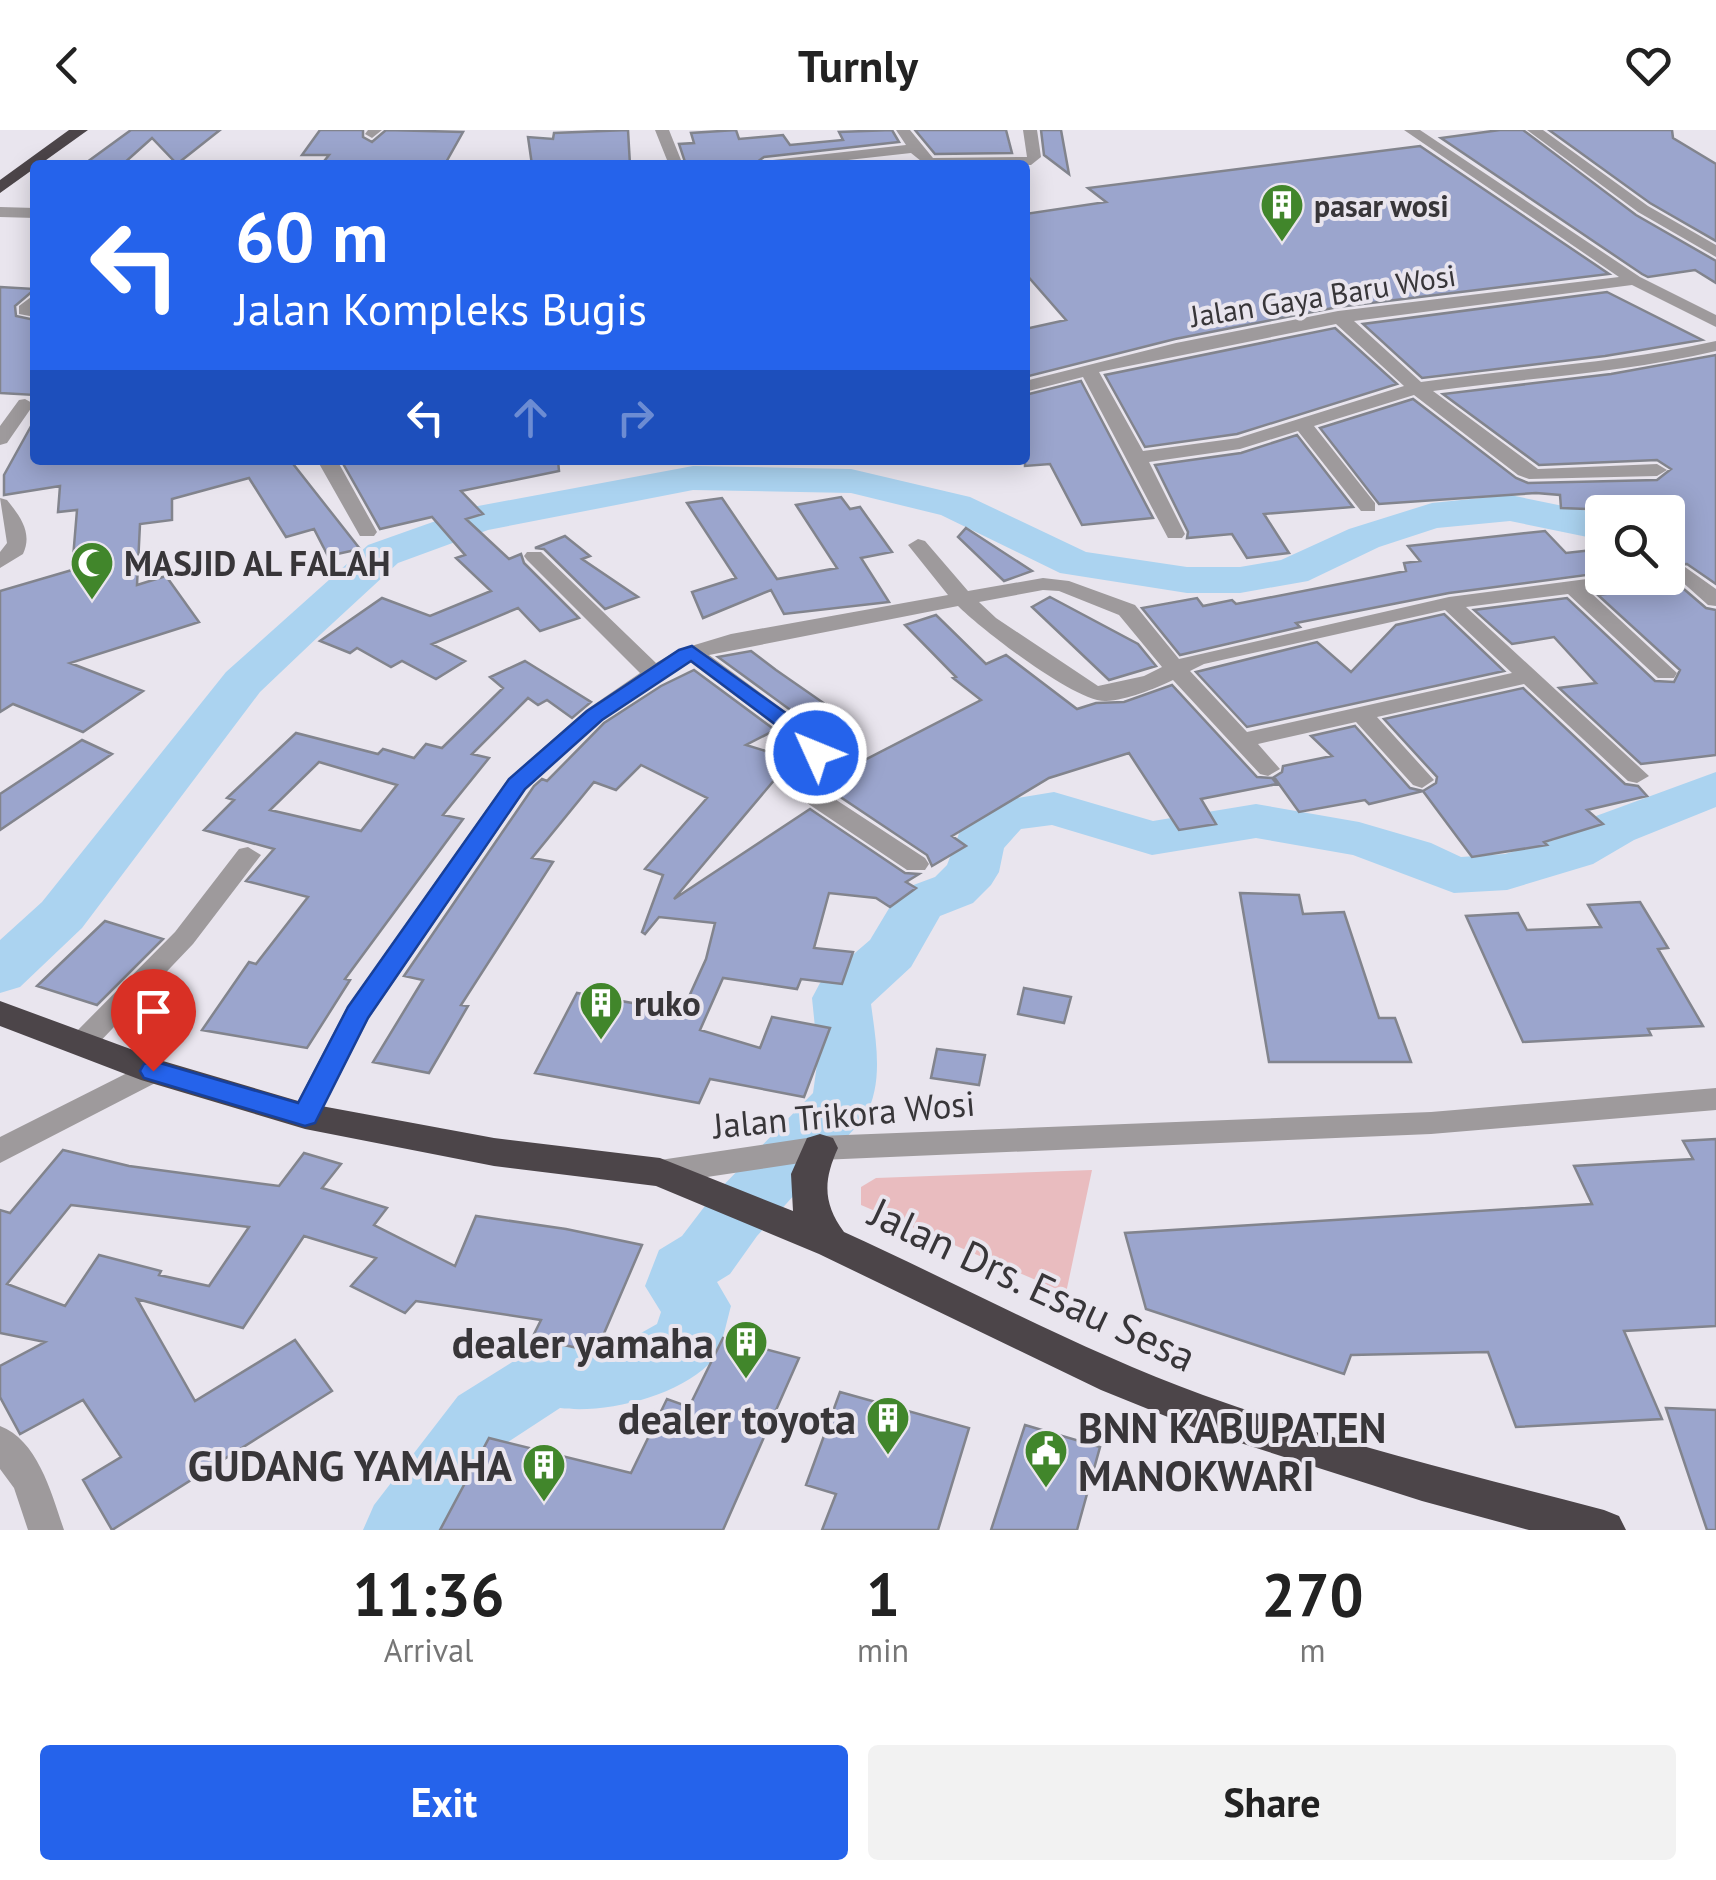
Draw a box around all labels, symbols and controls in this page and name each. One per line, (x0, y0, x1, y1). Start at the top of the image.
text: Turnly (798, 36, 918, 94)
icon: back (40, 38, 95, 93)
icon: heart (1621, 38, 1676, 93)
building icon: pasar wosi (1259, 182, 1305, 243)
place label: pasar wosi (1314, 186, 1449, 225)
text: 60 m (235, 191, 388, 281)
icon: left (70, 200, 200, 330)
street label: Jalan Gaya Baru Wosi (1185, 255, 1459, 336)
text: Jalan Kompleks Bugis (235, 279, 647, 337)
icon: left (398, 390, 453, 445)
icon: ahead (503, 390, 558, 445)
icon: right (608, 390, 663, 445)
map controls (1585, 495, 1685, 595)
button: search (1585, 495, 1685, 595)
mosque icon: MASJID AL FALAH (69, 540, 115, 601)
place label: MASJID AL FALAH (124, 540, 391, 586)
position arrow (764, 701, 868, 805)
pin (111, 969, 196, 1072)
building icon: ruko (578, 980, 624, 1041)
place label: ruko (634, 980, 701, 1026)
icon: arrive (126, 984, 181, 1039)
street label: Jalan Trikora Wosi (709, 1080, 977, 1149)
street label: Jalan Drs. Esau Sesa (859, 1183, 1205, 1384)
place label: dealer yamaha (452, 1315, 714, 1370)
building icon: dealer yamaha (723, 1319, 769, 1380)
place label: dealer toyota (618, 1391, 856, 1446)
building icon: dealer toyota (865, 1395, 911, 1456)
place label: BNN KABUPATEN MANOKWARI (1078, 1400, 1386, 1503)
public building icon: BNN KABUPATEN MANOKWARI (1023, 1428, 1069, 1489)
place label: GUDANG YAMAHA (188, 1438, 513, 1493)
building icon: GUDANG YAMAHA (521, 1442, 567, 1503)
text: 11:36 (352, 1555, 505, 1633)
text: 1 (866, 1555, 900, 1633)
text: 270 (1262, 1555, 1364, 1633)
text: Arrival (384, 1629, 473, 1671)
text: min (857, 1629, 909, 1671)
text: m (1300, 1629, 1326, 1671)
button: Exit (40, 1745, 848, 1860)
button: Share (868, 1745, 1676, 1860)

